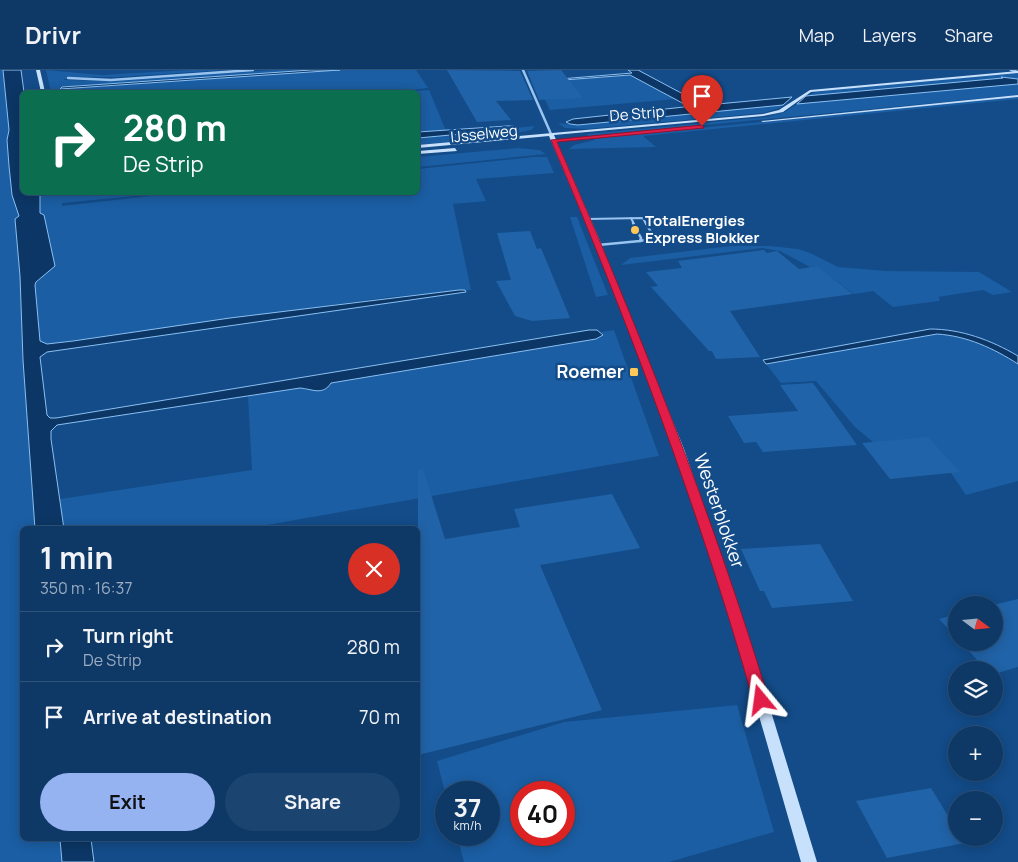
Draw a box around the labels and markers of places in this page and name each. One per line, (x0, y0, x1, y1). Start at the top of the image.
pin (681, 75, 723, 126)
place label: TotalEnergies Express Blokker (645, 210, 759, 248)
marker: TotalEnergies Express Blokker (629, 224, 641, 236)
place label: Roemer (556, 359, 624, 383)
marker: Roemer (628, 366, 640, 378)

